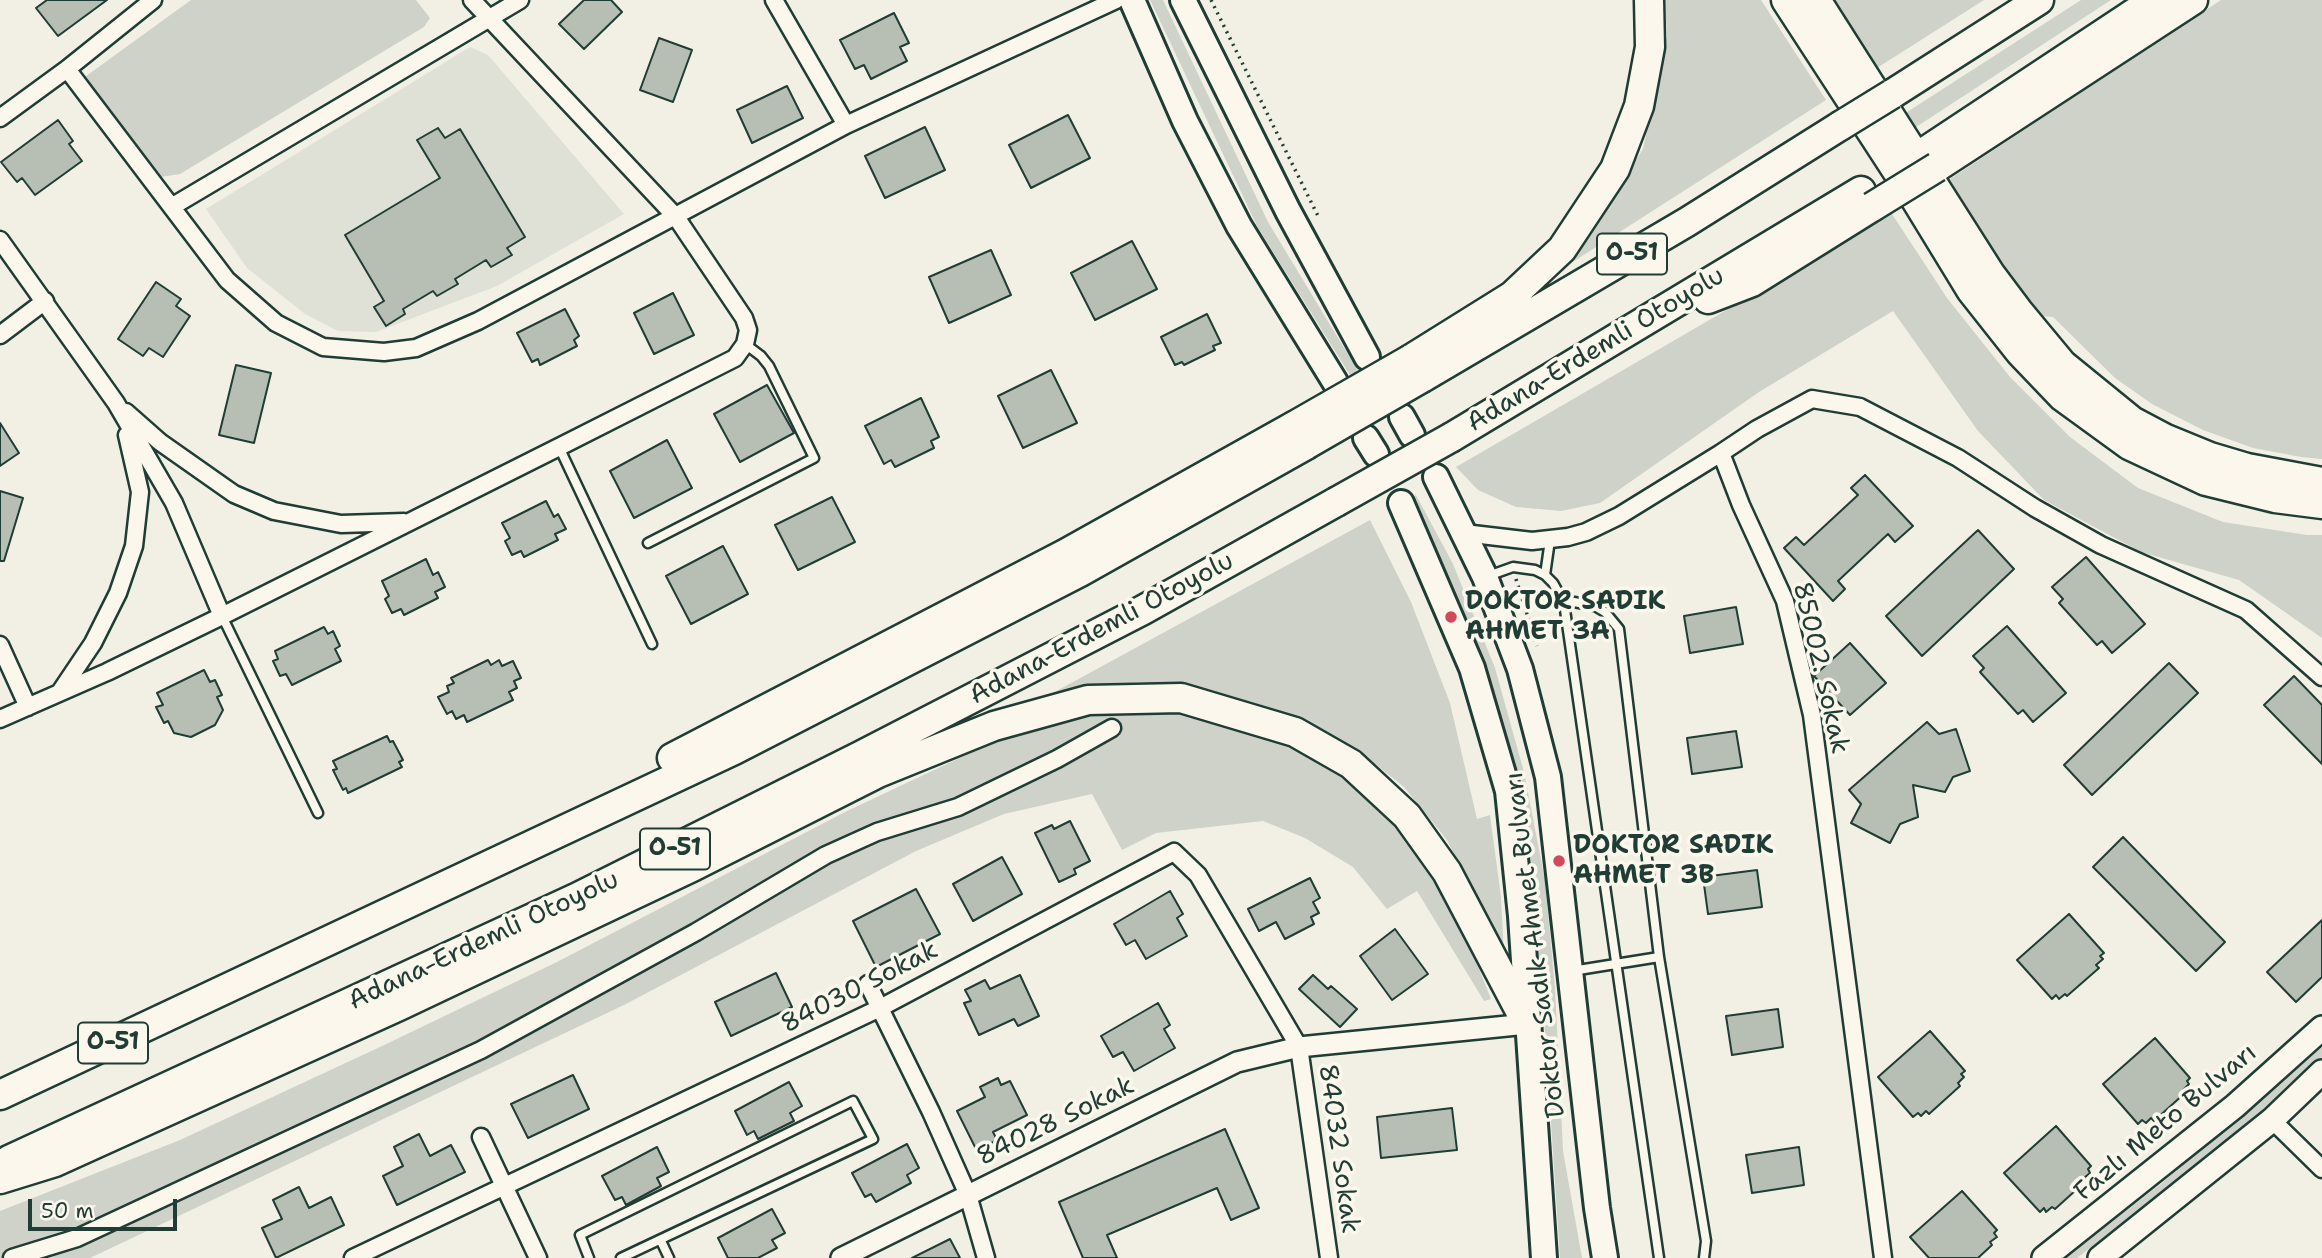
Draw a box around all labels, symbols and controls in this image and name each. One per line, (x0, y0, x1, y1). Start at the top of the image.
road number: O-51 (1597, 233, 1667, 274)
street label: Adana-Erdemli Otoyolu (1462, 261, 1730, 439)
street label: Adana-Erdemli Otoyolu (965, 546, 1239, 712)
street label: 85002. Sokak (1785, 579, 1855, 757)
place label: DOKTOR SADIK AHMET 3A (1465, 586, 1665, 648)
marker: DOKTOR SADIK AHMET 3A (1443, 609, 1459, 625)
street label: Doktor Sadık Ahmet Bulvarı (1499, 770, 1573, 1120)
road number: O-51 (640, 828, 710, 870)
place label: DOKTOR SADIK AHMET 3B (1573, 830, 1773, 892)
marker: DOKTOR SADIK AHMET 3B (1551, 853, 1567, 869)
street label: Adana-Erdemli Otoyolu (344, 865, 624, 1017)
street label: 84030 Sokak (776, 935, 944, 1041)
road number: O-51 (78, 1023, 148, 1064)
street label: Fazlı Meto Bulvarı (2069, 1038, 2263, 1208)
street label: 84032 Sokak (1311, 1062, 1365, 1236)
street label: 84028 Sokak (972, 1070, 1140, 1174)
scale bar (32, 1184, 180, 1228)
text: 50 m (41, 1197, 94, 1225)

